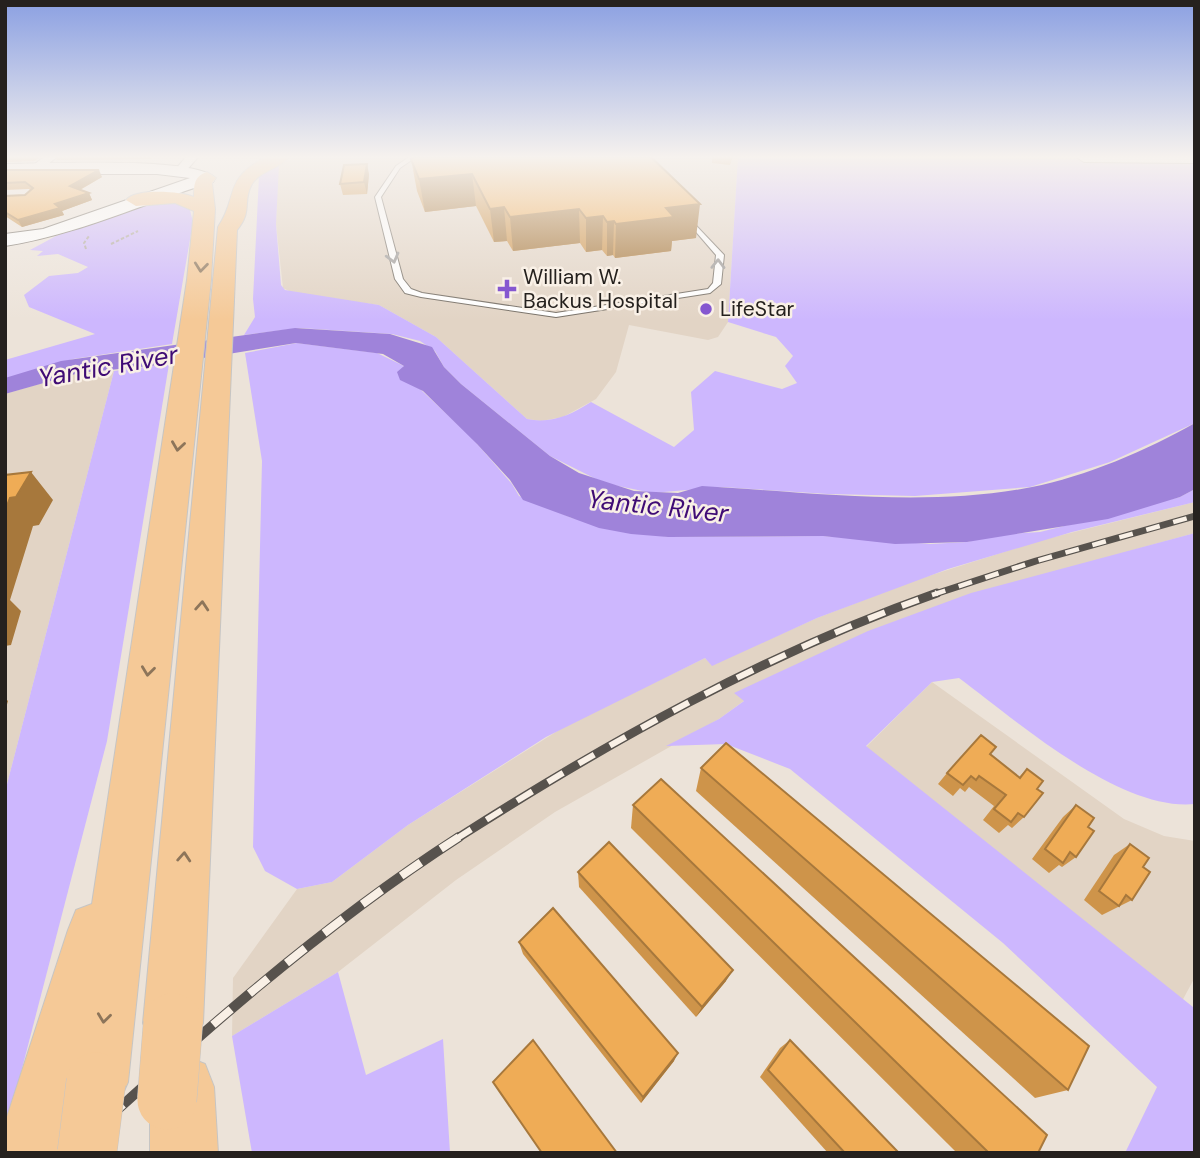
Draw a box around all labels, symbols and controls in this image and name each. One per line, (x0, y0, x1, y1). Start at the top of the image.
one-way arrow (385, 252, 399, 264)
one-way arrow (711, 258, 726, 269)
one-way arrow (193, 261, 208, 273)
place label: William W. Backus Hospital (523, 263, 678, 315)
marker: William W. Backus Hospital (497, 279, 517, 299)
place label: LifeStar (720, 295, 795, 323)
marker: LifeStar (698, 301, 714, 317)
water label: Yantic River (35, 337, 182, 395)
one-way arrow (170, 440, 185, 452)
water label: Yantic River (586, 482, 731, 530)
one-way arrow (194, 600, 209, 611)
one-way arrow (141, 665, 156, 677)
one-way arrow (177, 852, 192, 863)
one-way arrow (97, 1013, 112, 1024)

